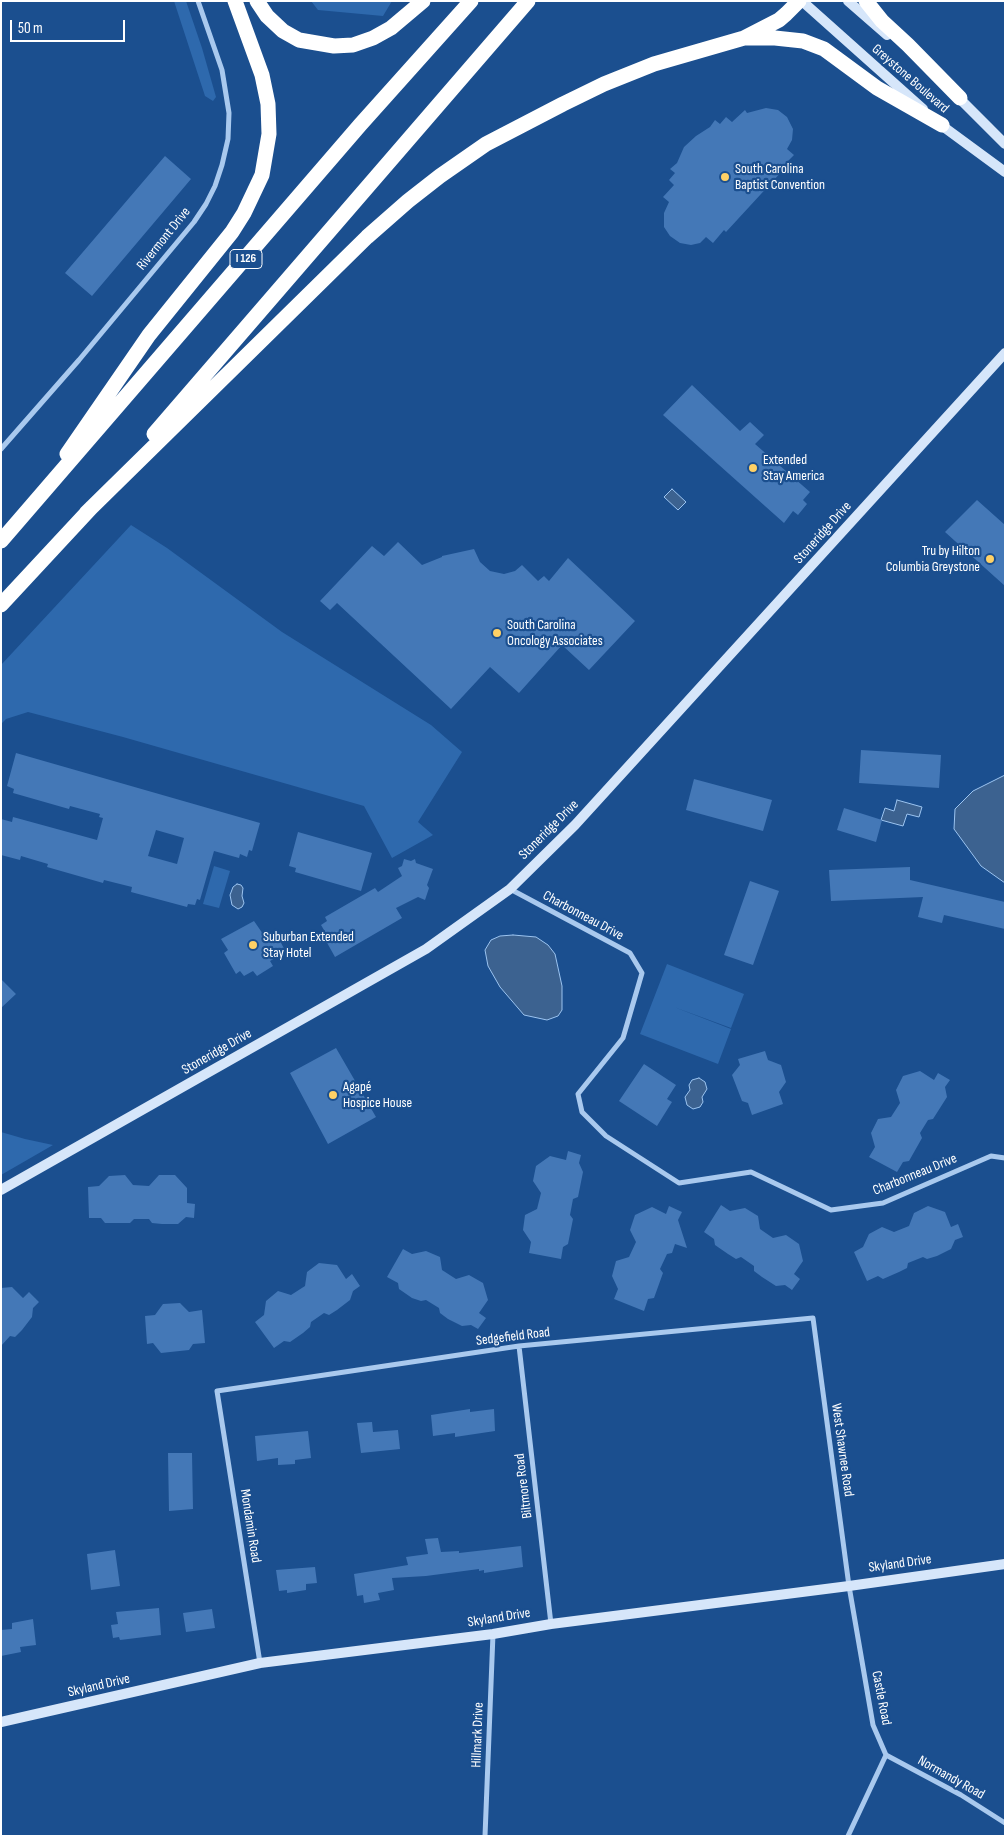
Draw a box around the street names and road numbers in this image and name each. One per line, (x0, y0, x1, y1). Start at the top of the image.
street label: Greystone Boulevard (868, 41, 952, 117)
street label: Rivermont Drive (134, 204, 194, 274)
road number: I 126 (230, 250, 262, 268)
street label: Stoneridge Drive (791, 498, 855, 568)
street label: Stoneridge Drive (516, 797, 582, 863)
street label: Charbonneau Drive (540, 888, 626, 944)
street label: Stoneridge Drive (179, 1025, 255, 1079)
street label: Charbonneau Drive (870, 1150, 960, 1200)
street label: Sedgefield Road (475, 1324, 551, 1350)
street label: West Shawnee Road (827, 1402, 857, 1498)
street label: Biltmore Road (512, 1452, 536, 1520)
street label: Mondamin Road (236, 1488, 264, 1564)
street label: Skyland Drive (868, 1551, 932, 1577)
street label: Skyland Drive (466, 1605, 532, 1631)
street label: Castle Road (868, 1669, 894, 1727)
street label: Skyland Drive (66, 1671, 132, 1701)
street label: Hillmark Drive (468, 1702, 488, 1768)
street label: Normandy Road (915, 1753, 987, 1803)

